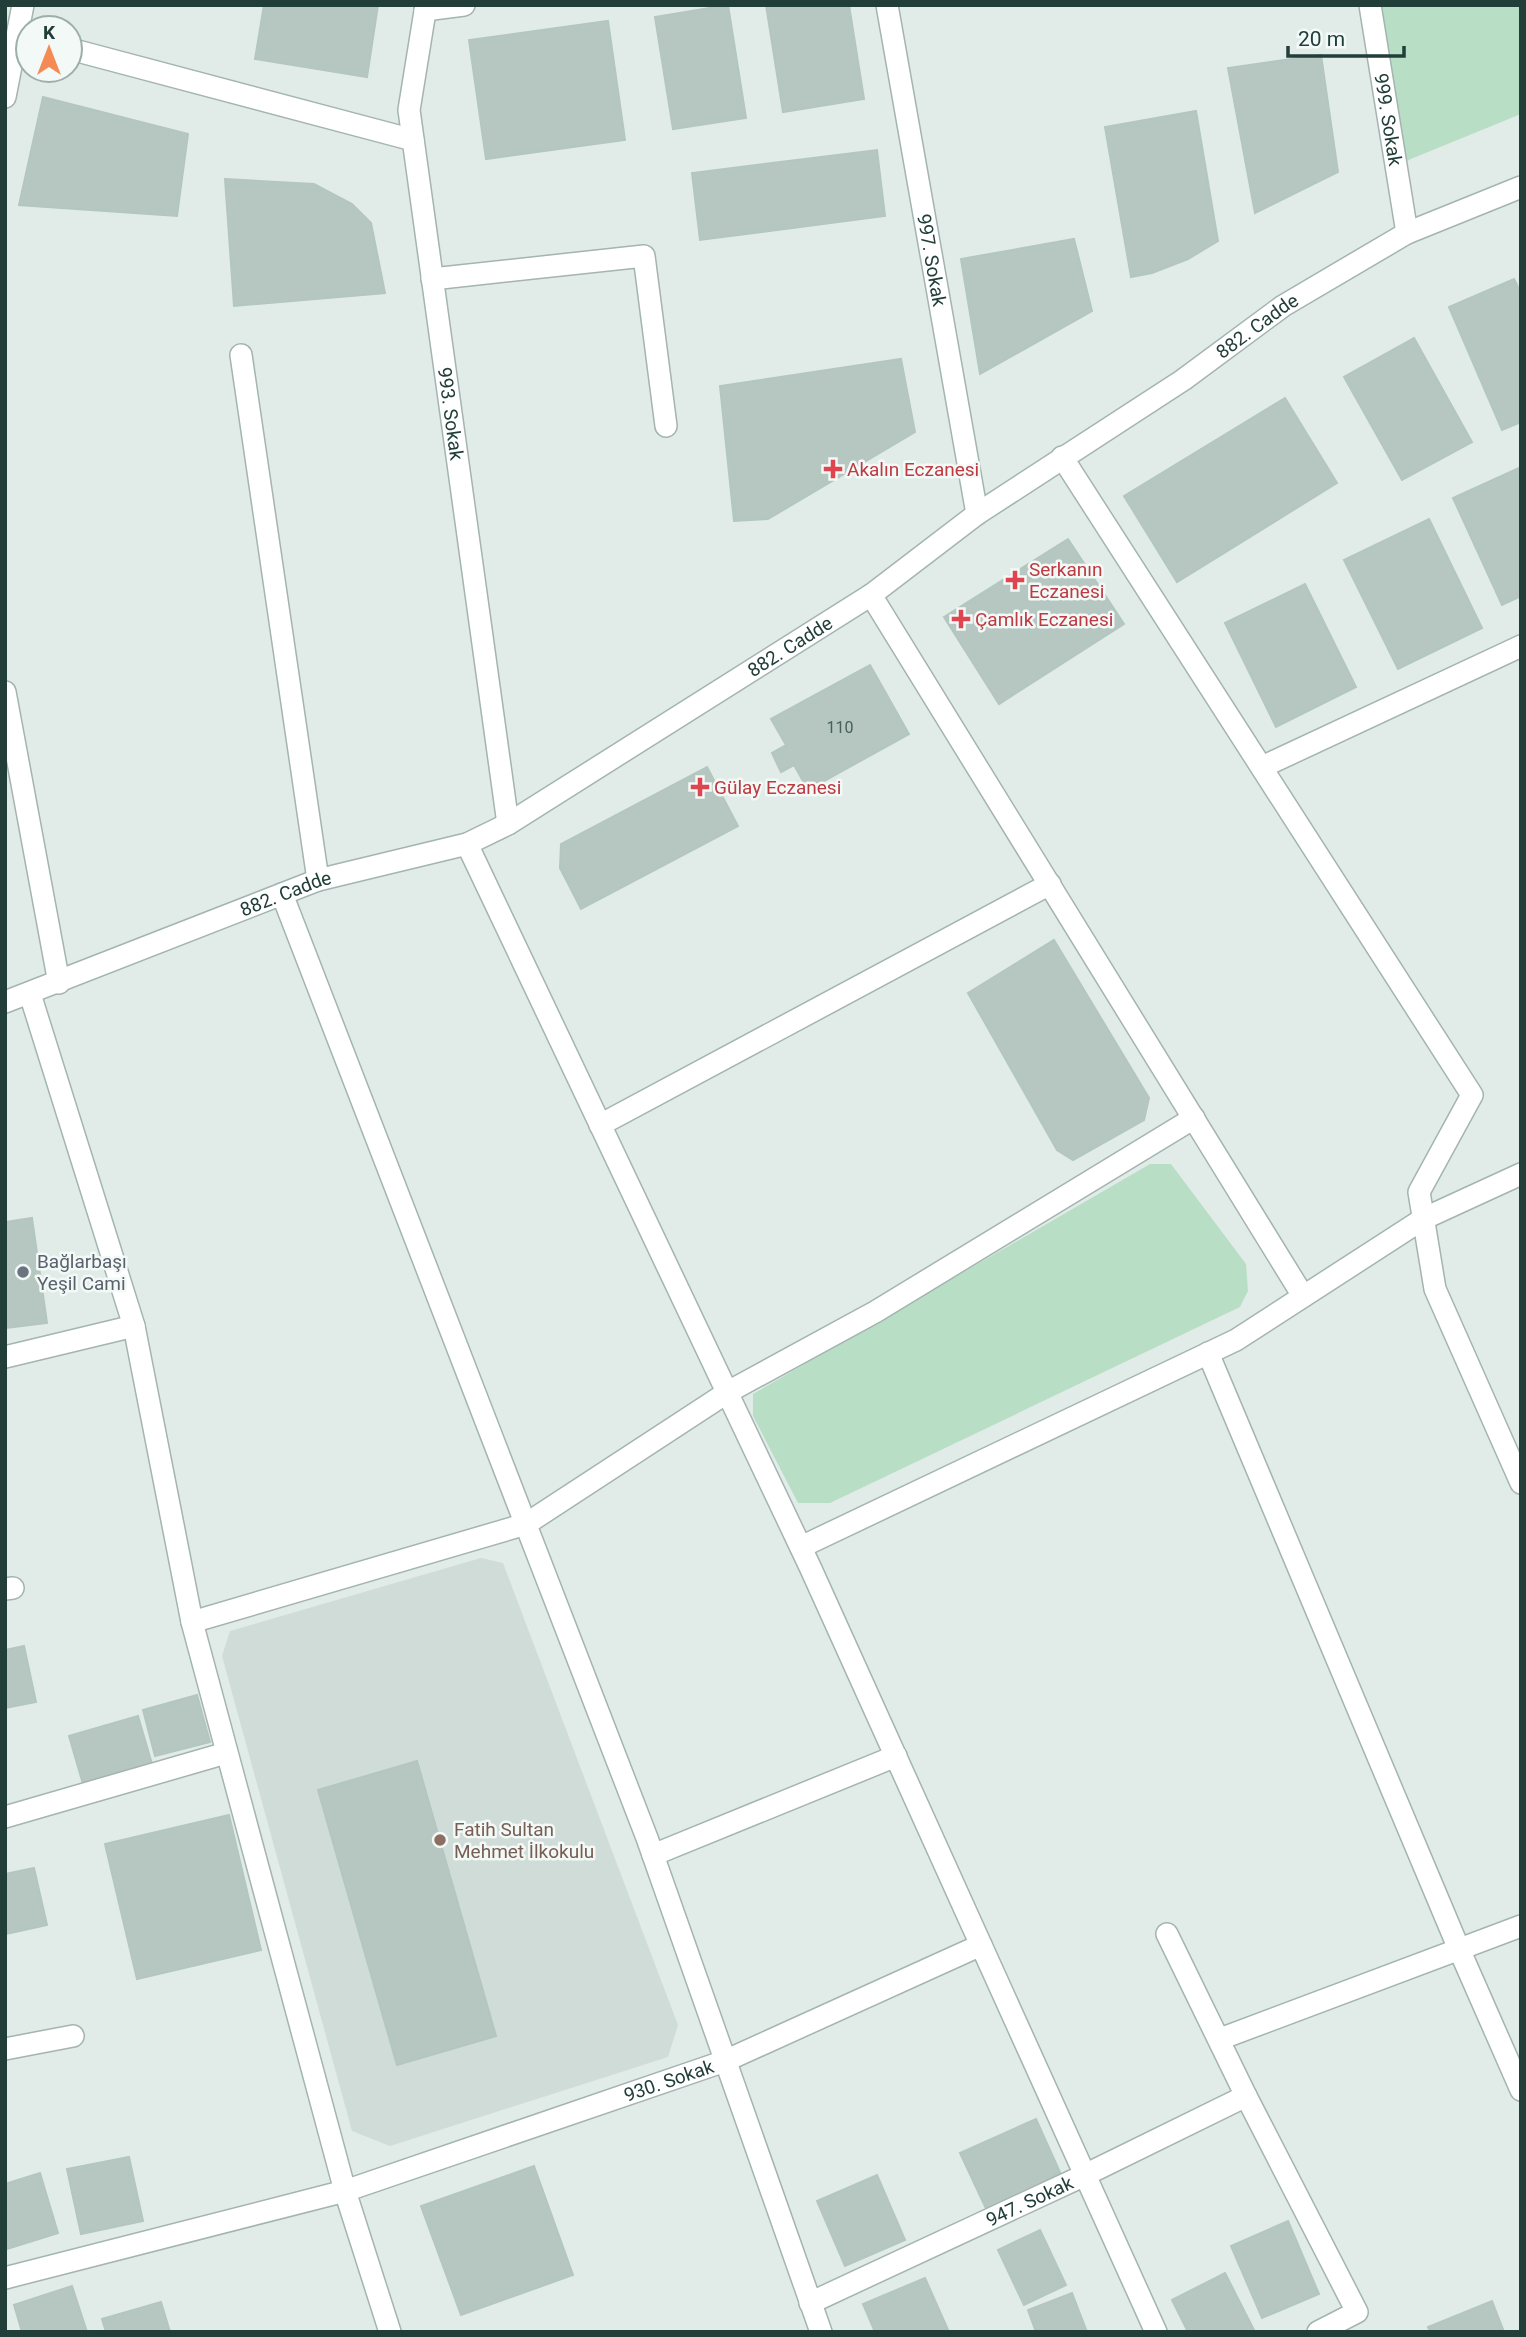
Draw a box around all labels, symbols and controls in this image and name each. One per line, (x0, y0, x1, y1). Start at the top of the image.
north arrow (14, 14, 84, 84)
scale bar (1288, 14, 1404, 58)
text: K (43, 21, 56, 44)
text: 20 m (1298, 27, 1345, 51)
street label: 999. Sokak (1369, 72, 1407, 168)
street label: 997. Sokak (912, 212, 951, 309)
street label: 882. Cadde (1212, 289, 1302, 364)
street label: 993. Sokak (433, 366, 468, 462)
place label: Akalın Eczanesi (847, 458, 979, 481)
marker: Akalın Eczanesi (825, 461, 841, 477)
place label: Serkanın Eczanesi (1029, 558, 1104, 603)
marker: Serkanın Eczanesi (1007, 572, 1023, 588)
place label: Çamlık Eczanesi (975, 608, 1113, 631)
street label: 882. Cadde (743, 611, 837, 682)
marker: Çamlık Eczanesi (953, 611, 969, 627)
house number: 110 (827, 718, 853, 737)
place label: Gülay Eczanesi (714, 776, 841, 799)
marker: Gülay Eczanesi (692, 779, 708, 795)
street label: 882. Cadde (237, 866, 334, 921)
place label: Bağlarbaşı Yeşil Cami (37, 1250, 127, 1295)
marker: Bağlarbaşı Yeşil Cami (15, 1264, 31, 1280)
place label: Fatih Sultan Mehmet İlkokulu (454, 1818, 594, 1863)
marker: Fatih Sultan Mehmet İlkokulu (432, 1832, 448, 1848)
street label: 930. Sokak (621, 2055, 717, 2107)
street label: 947. Sokak (982, 2171, 1077, 2231)

